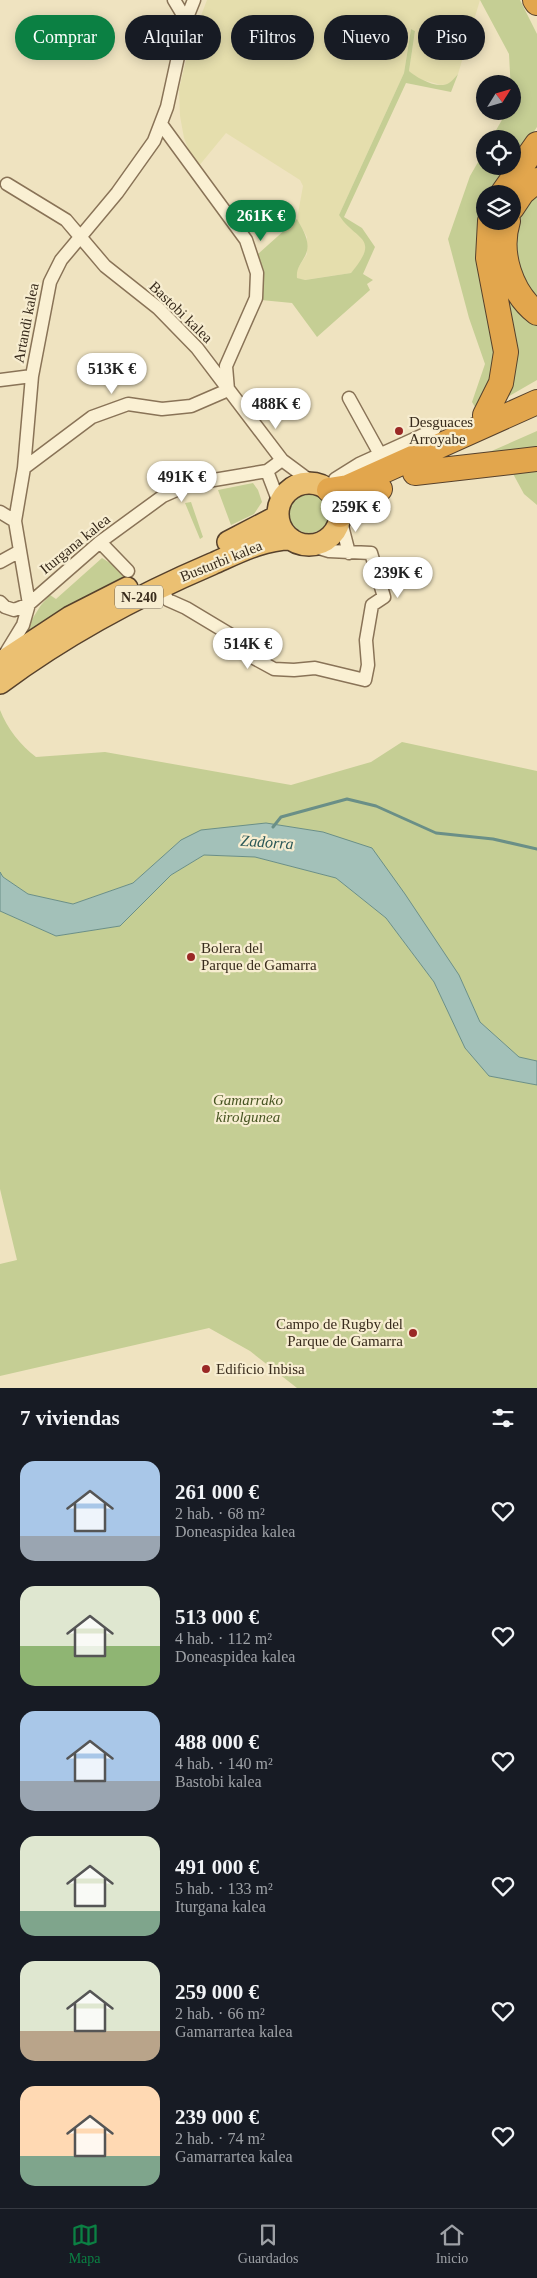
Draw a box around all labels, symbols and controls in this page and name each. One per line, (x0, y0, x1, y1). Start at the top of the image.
chip: Comprar (15, 15, 115, 60)
chip: Alquilar (125, 15, 221, 60)
chip: Filtros (231, 15, 314, 60)
chip: Nuevo (324, 15, 408, 60)
chip: Piso (418, 15, 485, 60)
north arrow (476, 75, 521, 120)
map controls (476, 75, 521, 230)
button: locate (476, 130, 521, 175)
button: layers (476, 185, 521, 230)
pin: 261K € (220, 200, 302, 242)
text: 261K € (237, 207, 285, 224)
street label: Bastobi kalea (146, 278, 216, 346)
street label: Artandi kalea (10, 281, 42, 364)
pin: 513K € (71, 352, 153, 395)
text: 513K € (88, 360, 136, 377)
pin: 488K € (235, 388, 317, 430)
text: 488K € (252, 395, 300, 412)
place label: Desguaces Arroyabe (409, 414, 473, 447)
marker: Desguaces Arroyabe (393, 425, 405, 437)
pin: 491K € (141, 460, 223, 503)
text: 491K € (158, 468, 206, 485)
pin: 259K € (315, 490, 397, 533)
text: 259K € (332, 498, 380, 515)
street label: Iturgana kalea (37, 511, 113, 577)
street label: Busturbi kalea (178, 537, 265, 585)
pin: 239K € (357, 556, 439, 599)
text: 239K € (374, 564, 422, 581)
road number: N-240 (115, 586, 163, 608)
pin: 514K € (207, 628, 289, 670)
text: 514K € (224, 635, 272, 652)
water label: Zadorra (240, 832, 294, 852)
place label: Bolera del Parque de Gamarra (201, 940, 317, 973)
marker: Bolera del Parque de Gamarra (185, 951, 197, 963)
park label: Gamarrako kirolgunea (213, 1092, 283, 1125)
place label: Campo de Rugby del Parque de Gamarra (276, 1316, 403, 1349)
marker: Campo de Rugby del Parque de Gamarra (407, 1327, 419, 1339)
place label: Edificio Inbisa (216, 1361, 305, 1377)
marker: Edificio Inbisa (200, 1363, 212, 1375)
icon: filters (489, 1404, 517, 1432)
text: 7 viviendas (20, 1406, 120, 1430)
text: 261 000 € (175, 1480, 259, 1504)
icon: home (60, 1481, 120, 1541)
icon: heart (489, 1497, 517, 1525)
text: 2 hab. · 68 m² (175, 1505, 265, 1522)
text: Doneaspidea kalea (175, 1523, 295, 1540)
text: 513 000 € (175, 1605, 259, 1629)
icon: home (60, 1606, 120, 1666)
icon: heart (489, 1622, 517, 1650)
text: 4 hab. · 112 m² (175, 1630, 272, 1647)
text: Doneaspidea kalea (175, 1648, 295, 1665)
text: 488 000 € (175, 1730, 259, 1754)
icon: home (60, 1731, 120, 1791)
icon: heart (489, 1747, 517, 1775)
text: 4 hab. · 140 m² (175, 1755, 273, 1772)
text: Bastobi kalea (175, 1773, 262, 1790)
text: 491 000 € (175, 1855, 259, 1879)
icon: home (60, 1856, 120, 1916)
icon: heart (489, 1872, 517, 1900)
text: 5 hab. · 133 m² (175, 1880, 273, 1897)
text: Iturgana kalea (175, 1898, 266, 1915)
text: 259 000 € (175, 1980, 259, 2004)
icon: home (60, 1981, 120, 2041)
icon: heart (489, 1997, 517, 2025)
text: 2 hab. · 66 m² (175, 2005, 265, 2022)
text: Gamarrartea kalea (175, 2023, 293, 2040)
text: 239 000 € (175, 2105, 259, 2129)
icon: home (60, 2106, 120, 2166)
icon: heart (489, 2122, 517, 2150)
text: 2 hab. · 74 m² (175, 2130, 265, 2147)
text: Gamarrartea kalea (175, 2148, 293, 2165)
tab: Mapa (69, 2221, 101, 2267)
tab: Guardados (238, 2221, 298, 2267)
tab: Inicio (436, 2221, 468, 2267)

